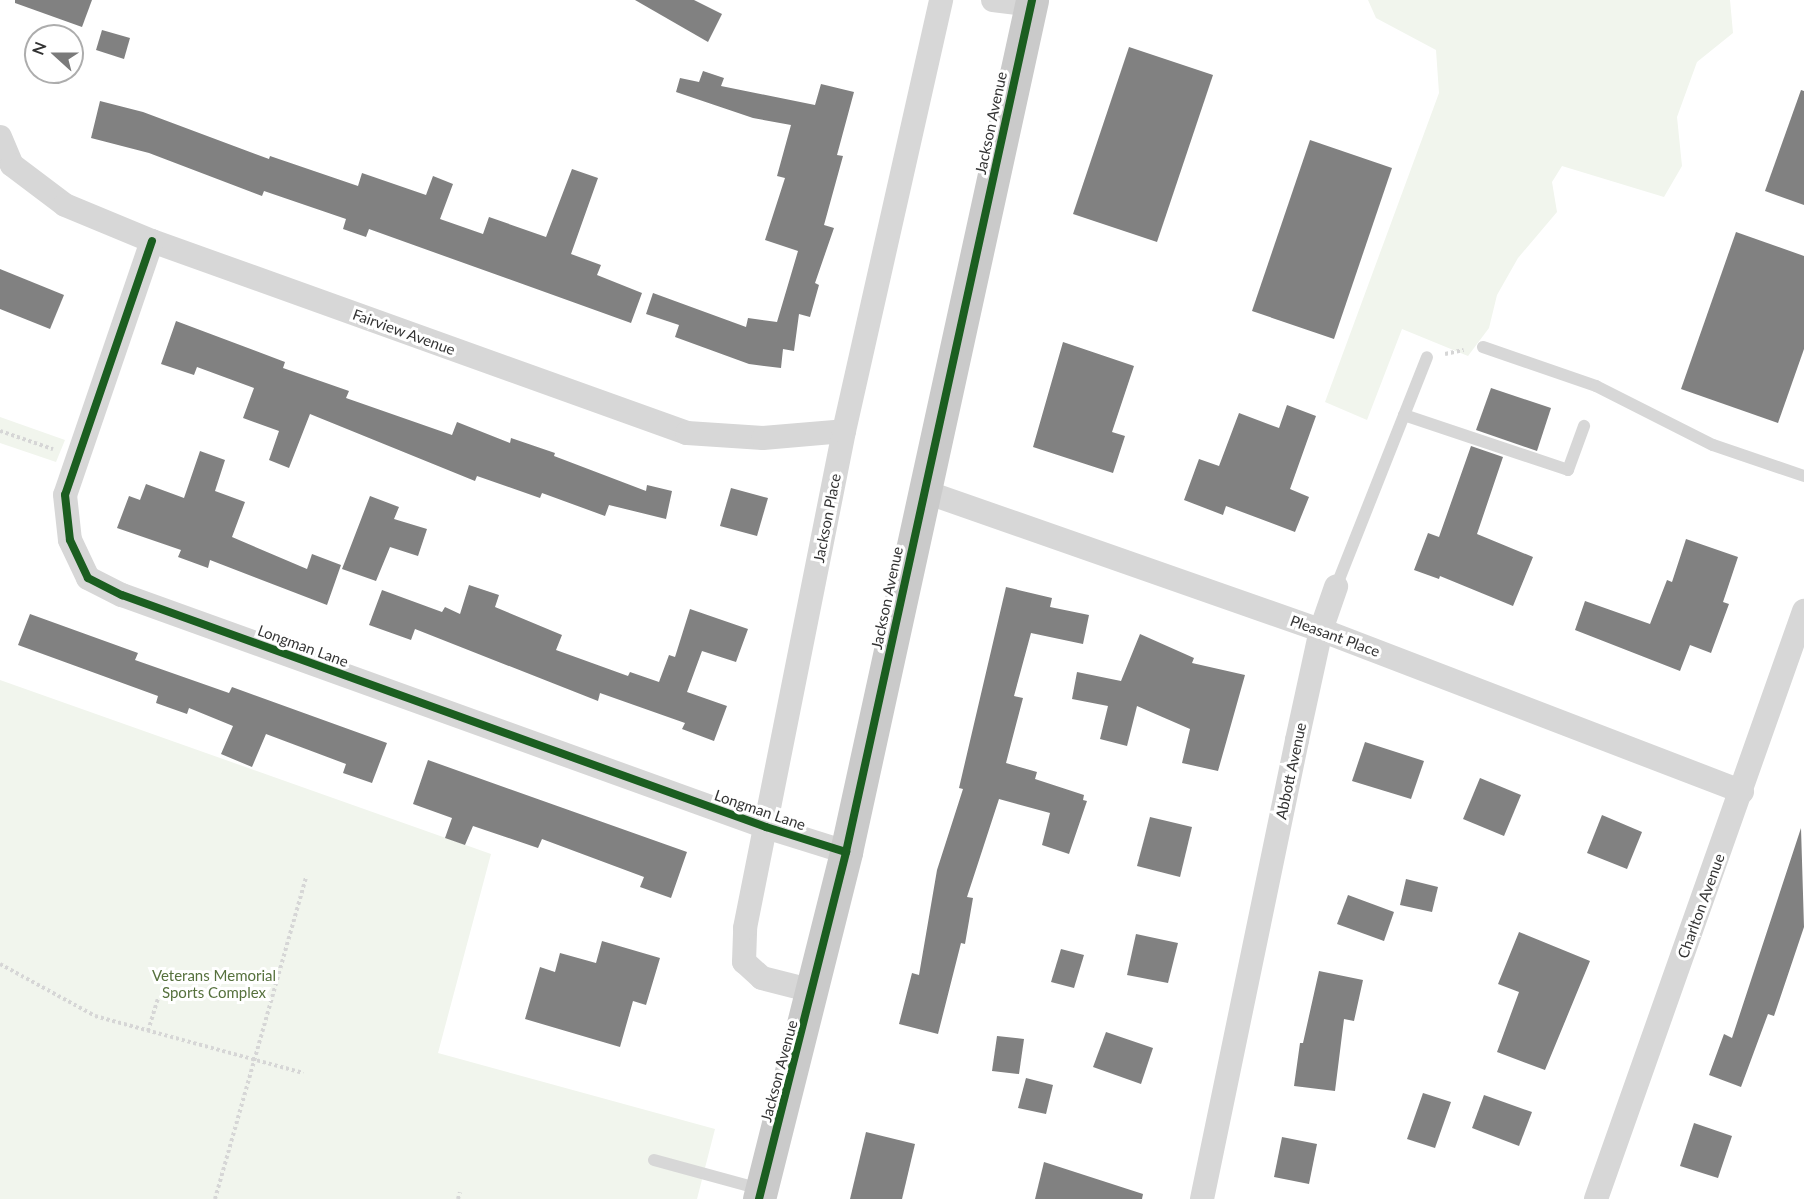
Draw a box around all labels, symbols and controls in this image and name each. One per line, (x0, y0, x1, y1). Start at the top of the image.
north arrow (24, 24, 84, 84)
text: N (28, 39, 50, 57)
street label: Jackson Avenue (971, 70, 1011, 176)
street label: Fairview Avenue (350, 305, 458, 359)
street label: Jackson Place (810, 472, 844, 564)
street label: Jackson Avenue (867, 545, 907, 651)
street label: Pleasant Place (1288, 611, 1382, 661)
street label: Longman Lane (255, 621, 351, 671)
street label: Abbott Avenue (1272, 721, 1310, 821)
street label: Longman Lane (712, 786, 808, 834)
street label: Charlton Avenue (1674, 851, 1728, 961)
park label: Veterans Memorial Sports Complex (152, 966, 276, 1001)
street label: Jackson Avenue (757, 1018, 801, 1124)

